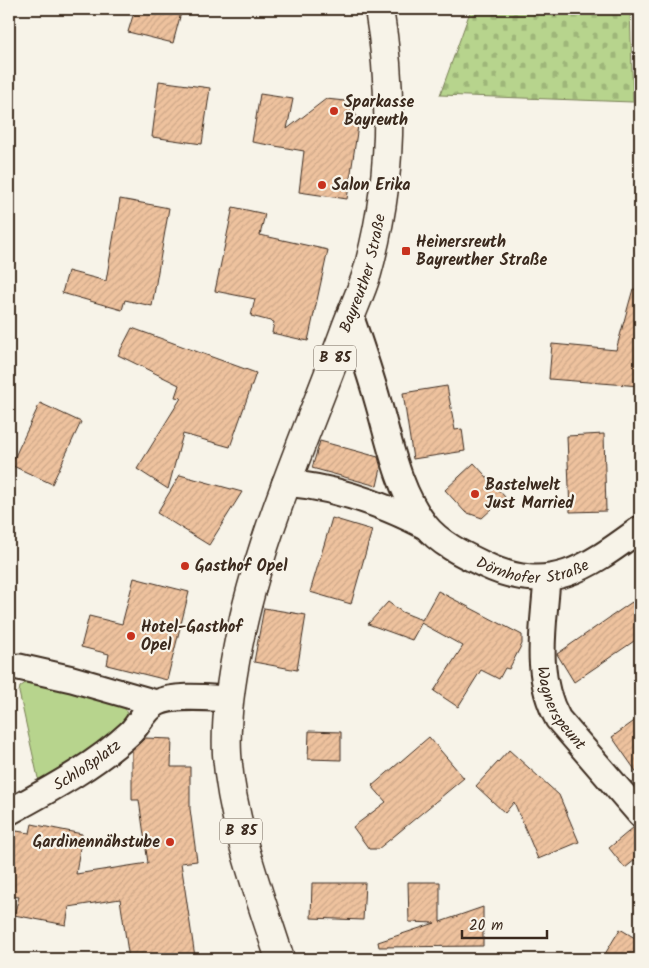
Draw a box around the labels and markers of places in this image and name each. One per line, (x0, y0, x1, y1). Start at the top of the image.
place label: Sparkasse Bayreuth (344, 90, 414, 133)
marker: Sparkasse Bayreuth (328, 105, 340, 117)
place label: Salon Erika (332, 173, 410, 198)
marker: Salon Erika (316, 179, 328, 191)
place label: Heinersreuth Bayreuther Straße (416, 230, 547, 273)
marker: Heinersreuth Bayreuther Straße (400, 245, 412, 257)
place label: Bastelwelt Just Married (485, 473, 574, 516)
marker: Bastelwelt Just Married (469, 488, 481, 500)
place label: Gasthof Opel (195, 554, 288, 579)
marker: Gasthof Opel (179, 560, 191, 572)
place label: Hotel-Gasthof Opel (141, 615, 244, 658)
marker: Hotel-Gasthof Opel (125, 630, 137, 642)
place label: Gardinennähstube (33, 830, 160, 855)
marker: Gardinennähstube (164, 836, 176, 848)

